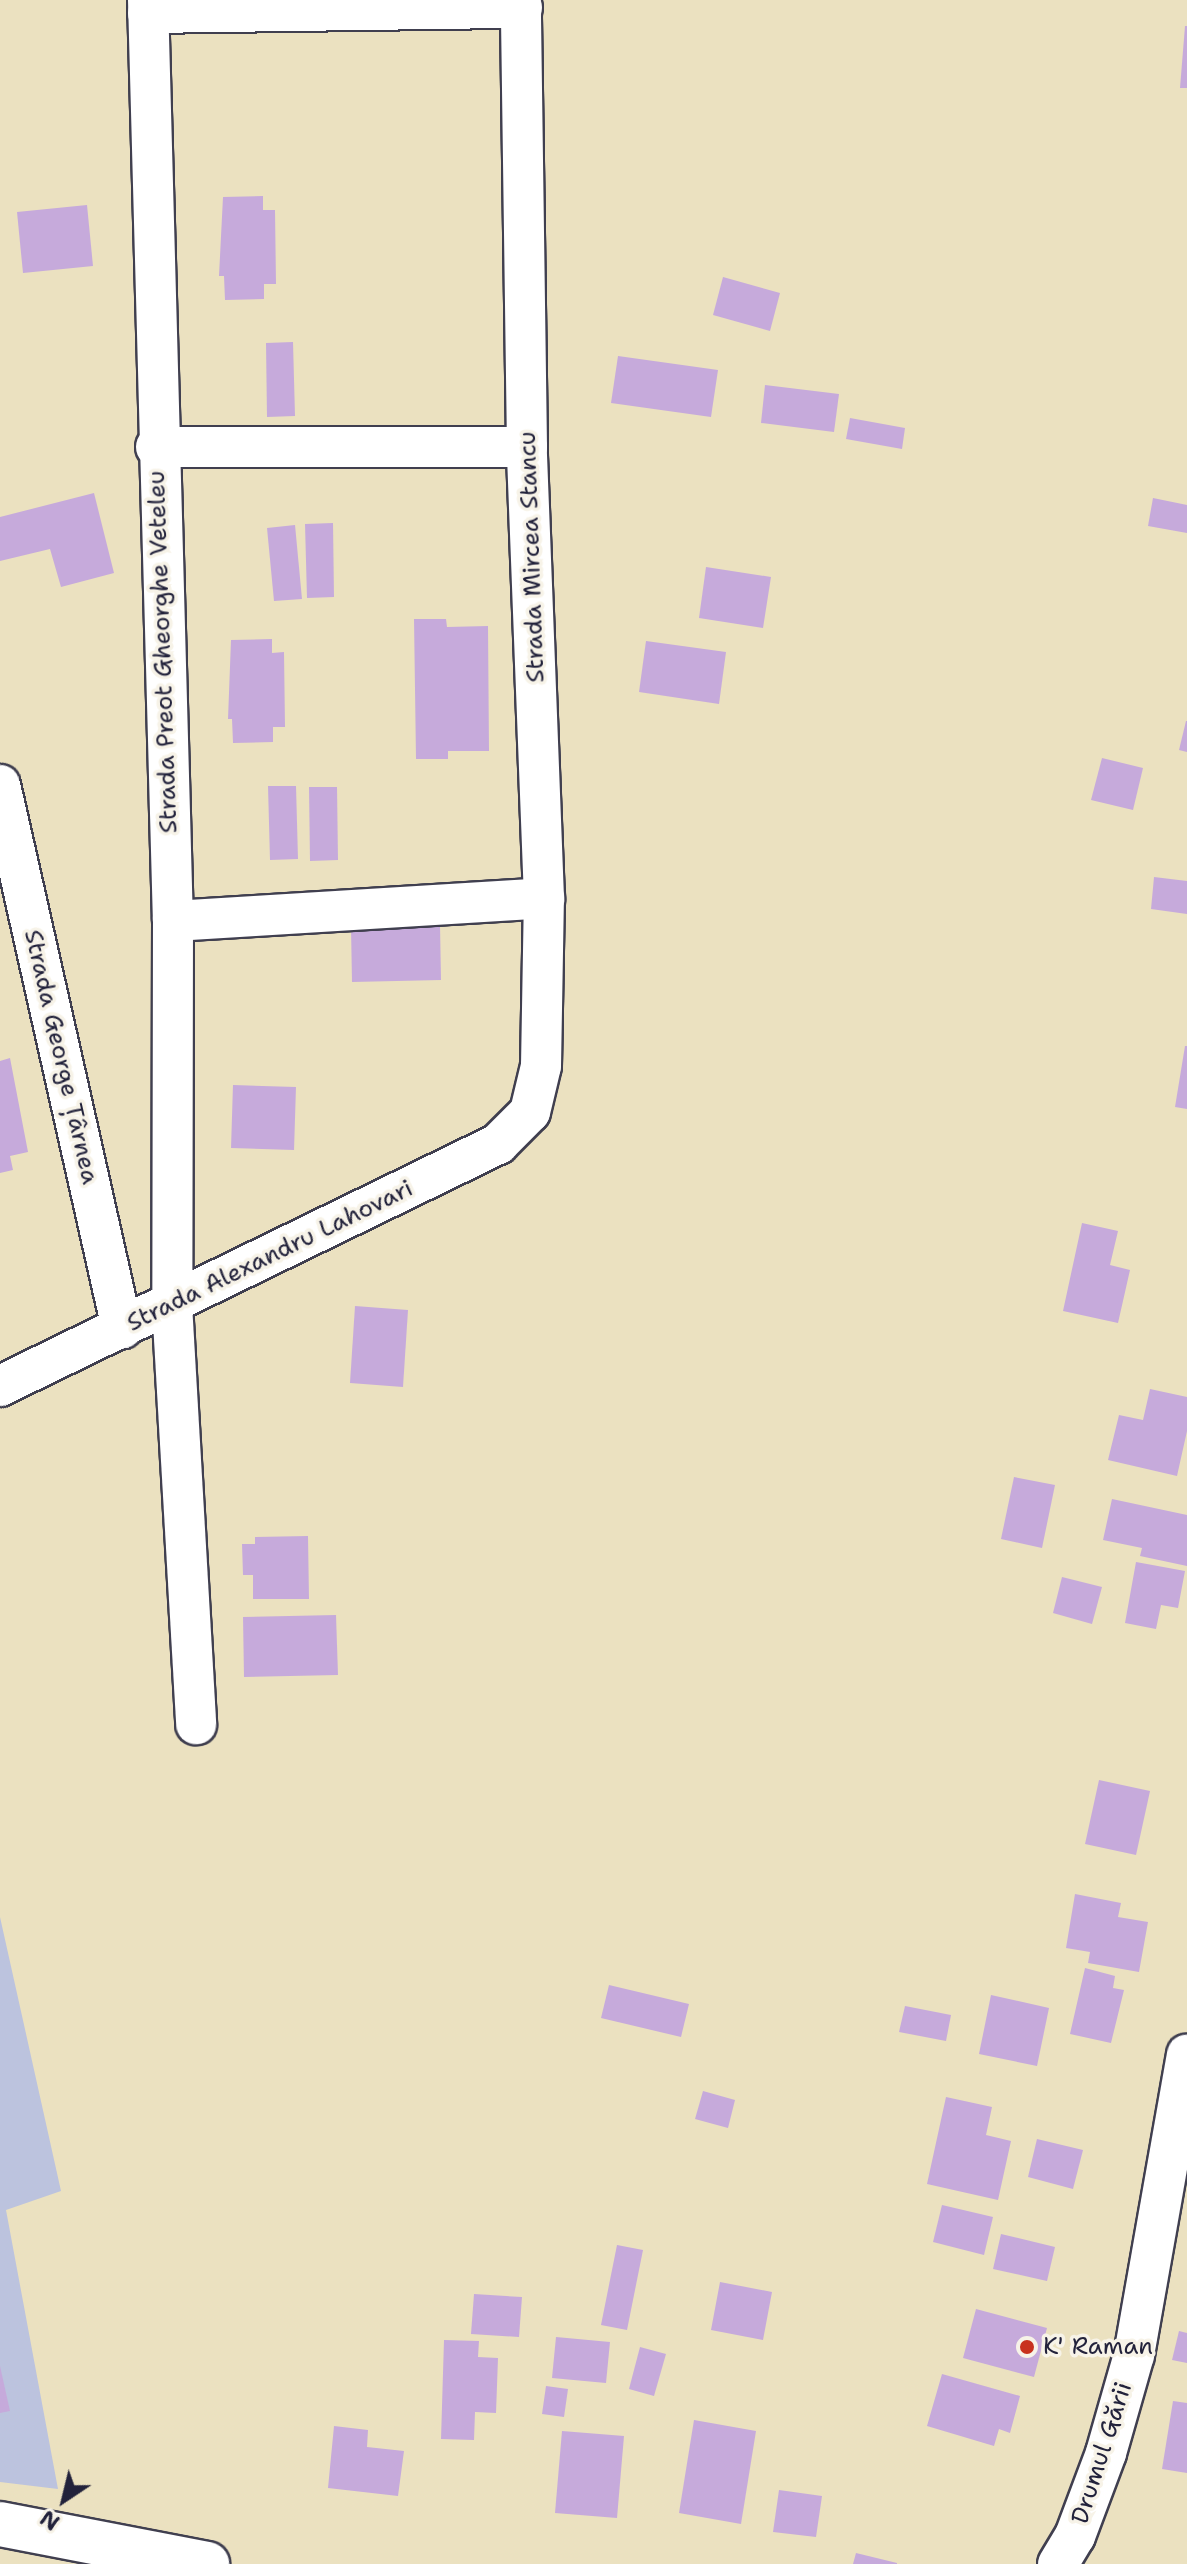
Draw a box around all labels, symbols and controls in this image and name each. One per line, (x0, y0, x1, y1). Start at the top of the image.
street label: Strada Mircea Stancu (513, 431, 551, 683)
street label: Strada Preot Gheorghe Veteleu (142, 470, 184, 834)
street label: Strada George Țârnea (18, 927, 104, 1187)
street label: Strada Alexandru Lahovari (122, 1174, 418, 1338)
place label: K' Raman (1043, 2333, 1153, 2361)
marker: K' Raman (1018, 2338, 1036, 2356)
street label: Drumul Gării (1066, 2379, 1138, 2527)
north arrow (24, 2460, 104, 2540)
text: N (34, 2503, 65, 2537)

